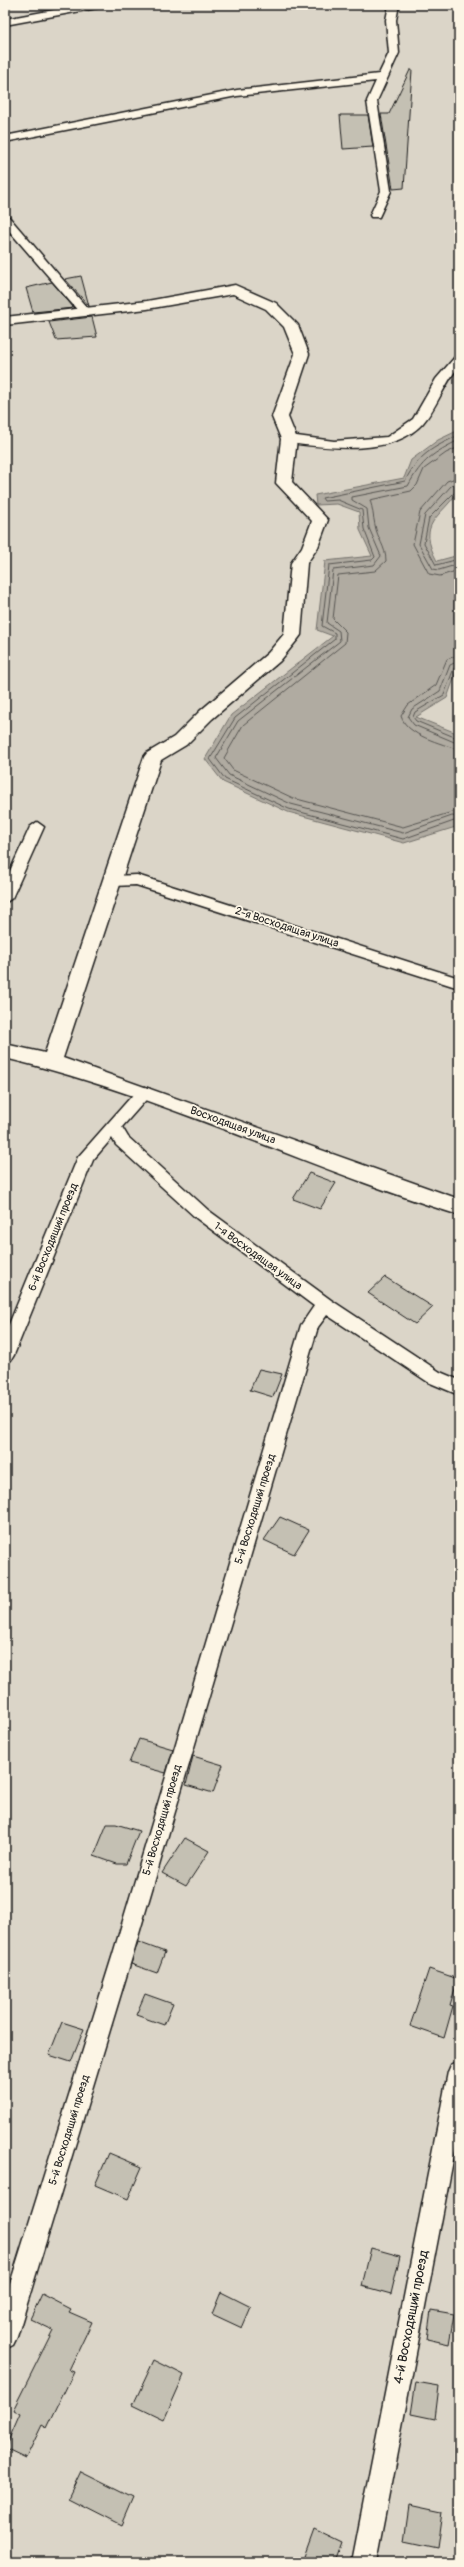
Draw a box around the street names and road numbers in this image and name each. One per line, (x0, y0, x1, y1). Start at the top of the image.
street label: 2-я Восходящая улица (234, 904, 340, 950)
street label: Восходящая улица (189, 1104, 277, 1146)
street label: 6-й Восходящий проезд (25, 1181, 81, 1293)
street label: 1-я Восходящая улица (211, 1219, 305, 1293)
street label: 5-й Восходящий проезд (232, 1452, 278, 1566)
street label: 5-й Восходящий проезд (140, 1763, 184, 1877)
street label: 5-й Восходящий проезд (46, 2073, 92, 2187)
street label: 4-й Восходящий проезд (390, 2249, 432, 2385)

